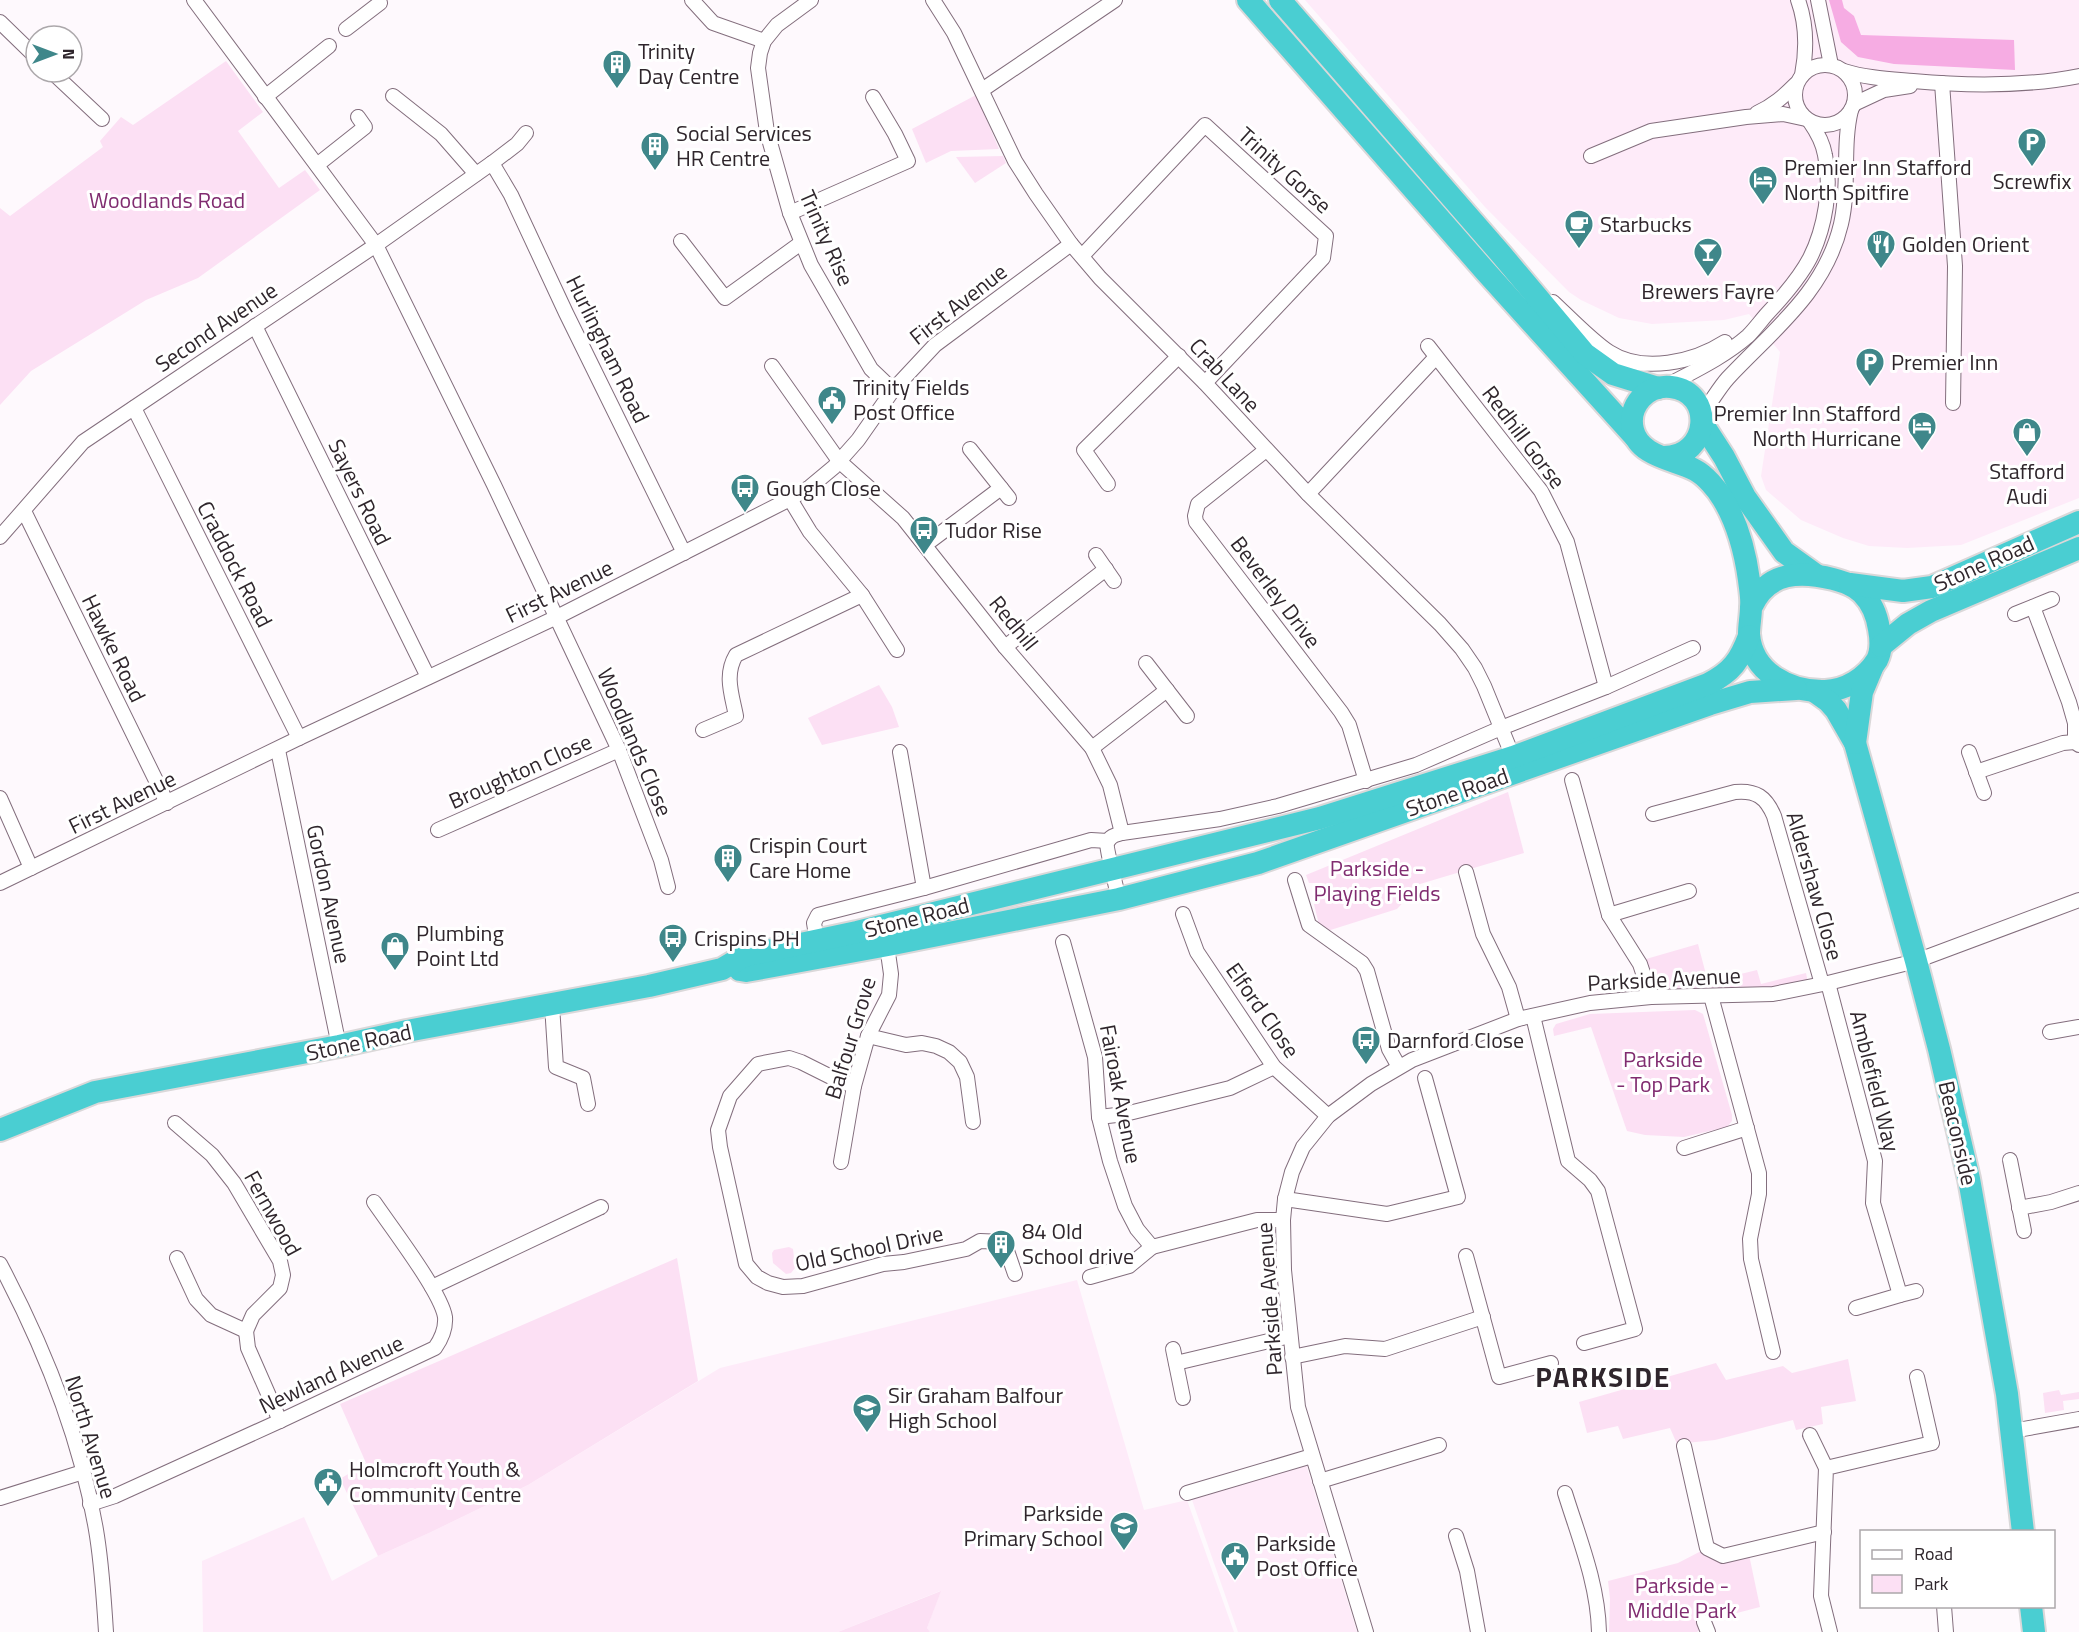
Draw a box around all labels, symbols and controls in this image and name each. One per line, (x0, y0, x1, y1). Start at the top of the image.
north arrow (24, 24, 84, 84)
place label: Trinity Day Centre (638, 34, 739, 93)
text: N (57, 48, 81, 60)
building icon: Trinity Day Centre (601, 48, 633, 90)
place label: Social Services HR Centre (676, 116, 812, 175)
street label: Trinity Gorse (1230, 119, 1340, 221)
parking icon: Screwfix (2016, 126, 2048, 168)
building icon: Social Services HR Centre (639, 130, 671, 172)
place label: Premier Inn Stafford North Spitfire (1784, 150, 1972, 209)
hotel icon: Premier Inn Stafford North Spitfire (1747, 164, 1779, 206)
place label: Screwfix (1993, 164, 2071, 198)
park label: Woodlands Road (89, 183, 245, 217)
street label: Trinity Rise (791, 185, 863, 291)
place label: Starbucks (1600, 207, 1692, 241)
cafe icon: Starbucks (1563, 208, 1595, 250)
place label: Golden Orient (1902, 227, 2029, 261)
restaurant icon: Golden Orient (1865, 228, 1897, 270)
bar icon: Brewers Fayre (1692, 236, 1724, 278)
street label: First Avenue (902, 255, 1014, 353)
street label: Hurlingham Road (557, 269, 659, 429)
street label: Second Avenue (148, 273, 284, 381)
place label: Brewers Fayre (1641, 274, 1775, 308)
street label: Crab Lane (1181, 330, 1269, 420)
place label: Premier Inn (1891, 345, 1998, 379)
parking icon: Premier Inn (1854, 346, 1886, 388)
place label: Trinity Fields Post Office (853, 370, 969, 429)
street label: Redhill Gorse (1474, 378, 1574, 496)
public building icon: Trinity Fields Post Office (816, 384, 848, 426)
place label: Premier Inn Stafford North Hurricane (1713, 396, 1901, 455)
hotel icon: Premier Inn Stafford North Hurricane (1906, 410, 1938, 452)
shop icon: Stafford Audi (2011, 416, 2043, 458)
street label: Sayers Road (320, 433, 400, 551)
place label: Stafford Audi (1989, 454, 2065, 513)
place label: Gough Close (766, 471, 881, 505)
bus stop icon: Gough Close (729, 472, 761, 514)
street label: Craddock Road (189, 495, 281, 633)
place label: Tudor Rise (945, 513, 1042, 547)
bus stop icon: Tudor Rise (908, 514, 940, 556)
street label: Stone Road (1928, 526, 2040, 600)
street label: Beverley Drive (1222, 529, 1330, 655)
street label: First Avenue (500, 550, 618, 632)
street label: Hawke Road (73, 588, 155, 708)
street label: Redhill (981, 588, 1047, 658)
street label: Woodlands Close (588, 662, 682, 822)
street label: Broughton Close (443, 724, 597, 818)
street label: Stone Road (1401, 759, 1513, 825)
street label: First Avenue (63, 761, 181, 843)
street label: Aldershaw Close (1778, 808, 1852, 964)
street label: Gordon Avenue (298, 821, 360, 967)
place label: Crispin Court Care Home (749, 828, 867, 887)
building icon: Crispin Court Care Home (712, 842, 744, 884)
park label: Parkside - Playing Fields (1314, 851, 1440, 910)
street label: Stone Road (861, 888, 973, 946)
place label: Plumbing Point Ltd (416, 916, 504, 975)
place label: Crispins PH (694, 921, 800, 955)
bus stop icon: Crispins PH (657, 922, 689, 964)
shop icon: Plumbing Point Ltd (379, 930, 411, 972)
street label: Elford Close (1218, 955, 1308, 1065)
street label: Parkside Avenue (1586, 958, 1742, 1000)
street label: Balfour Grove (815, 973, 885, 1103)
street label: Amblefield Way (1841, 1007, 1909, 1156)
street label: Stone Road (303, 1014, 415, 1070)
street label: Fairoak Avenue (1091, 1022, 1151, 1166)
place label: Darnford Close (1387, 1023, 1524, 1057)
bus stop icon: Darnford Close (1350, 1024, 1382, 1066)
park label: Parkside - Top Park (1616, 1042, 1711, 1101)
street label: Beaconside (1929, 1077, 1987, 1189)
street label: Fernwood (236, 1164, 310, 1262)
place label: 84 Old School drive (1022, 1214, 1134, 1273)
street label: Old School Drive (792, 1216, 946, 1280)
street label: Parkside Avenue (1247, 1221, 1291, 1377)
building icon: 84 Old School drive (985, 1228, 1017, 1270)
street label: Newland Avenue (253, 1326, 409, 1422)
district label: PARKSIDE (1535, 1355, 1671, 1398)
street label: North Avenue (56, 1371, 126, 1503)
place label: Sir Graham Balfour High School (888, 1378, 1063, 1437)
school or university icon: Sir Graham Balfour High School (851, 1392, 883, 1434)
place label: Holmcroft Youth & Community Centre (349, 1452, 521, 1511)
public building icon: Holmcroft Youth & Community Centre (312, 1466, 344, 1508)
place label: Parkside Primary School (963, 1496, 1103, 1555)
school or university icon: Parkside Primary School (1108, 1510, 1140, 1552)
place label: Parkside Post Office (1256, 1526, 1358, 1585)
legend (1860, 1530, 2055, 1608)
public building icon: Parkside Post Office (1219, 1540, 1251, 1582)
text: Road (1914, 1540, 1953, 1567)
park label: Parkside - Middle Park (1627, 1568, 1737, 1627)
text: Park (1914, 1570, 1949, 1597)

